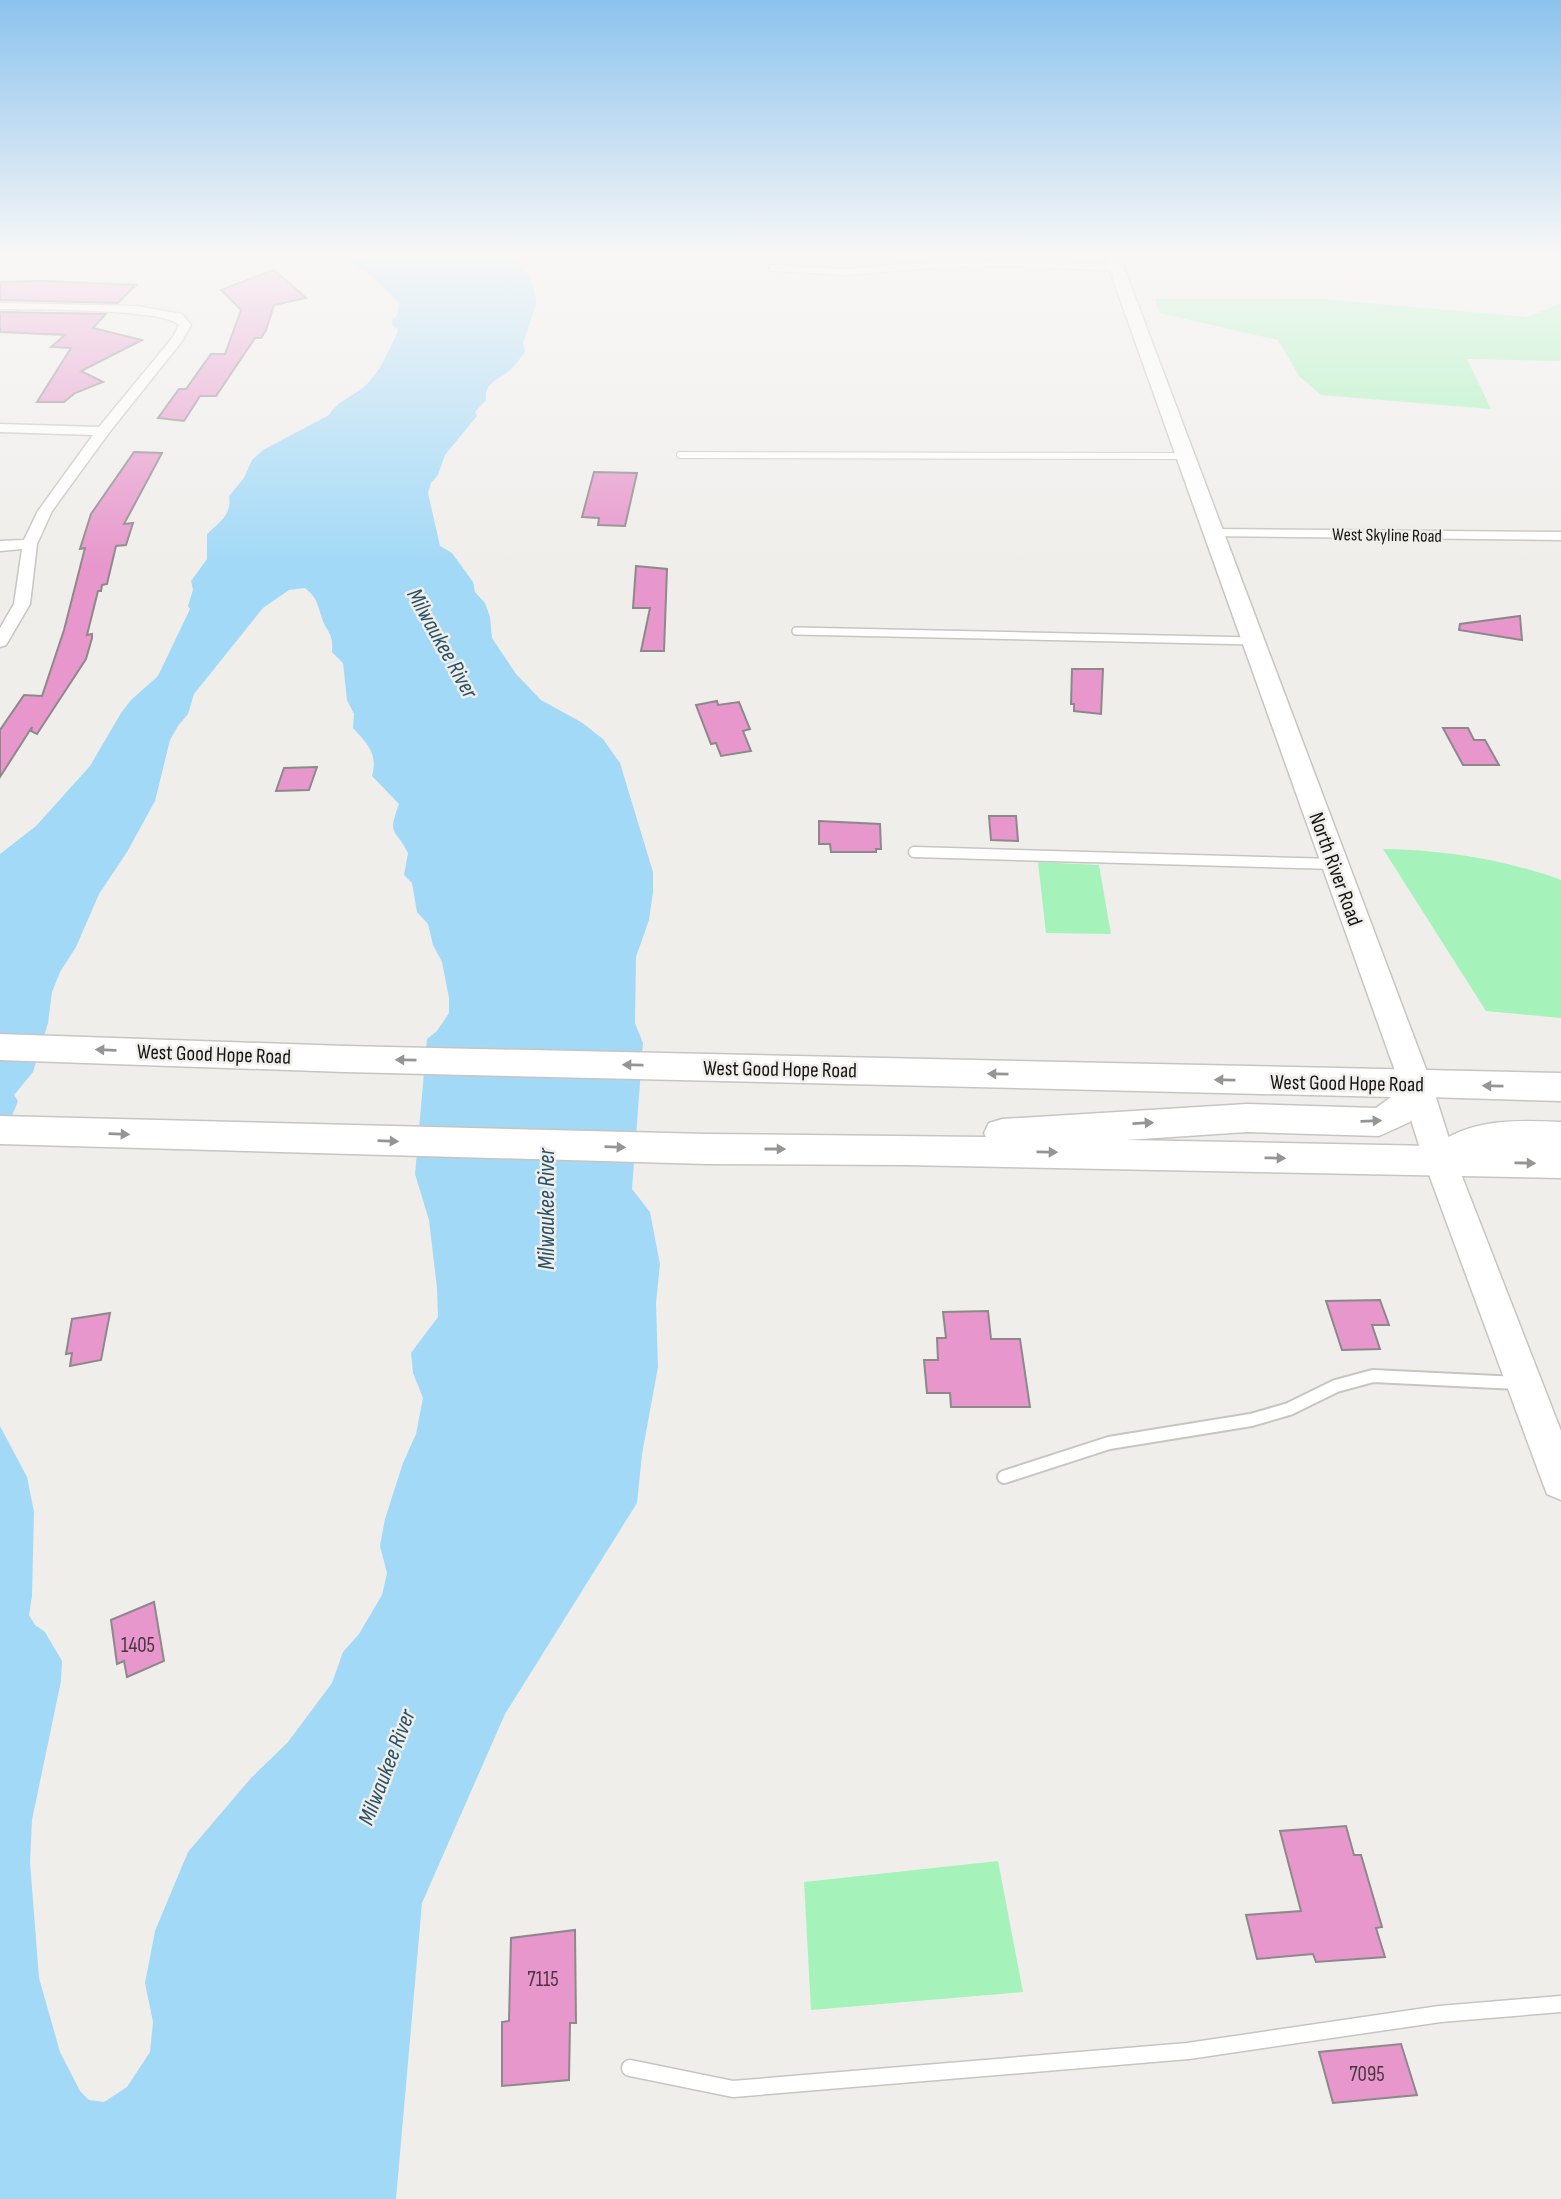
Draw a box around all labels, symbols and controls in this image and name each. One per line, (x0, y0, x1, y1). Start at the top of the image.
street label: West Skyline Road (1332, 524, 1442, 547)
water label: Milwaukee River (400, 584, 485, 705)
street label: North River Road (1303, 809, 1368, 929)
street label: West Good Hope Road (137, 1039, 291, 1070)
one-way arrow (94, 1044, 116, 1056)
one-way arrow (394, 1054, 416, 1066)
street label: West Good Hope Road (703, 1056, 857, 1083)
one-way arrow (622, 1060, 644, 1071)
one-way arrow (986, 1069, 1008, 1080)
street label: West Good Hope Road (1270, 1070, 1424, 1097)
one-way arrow (1214, 1075, 1236, 1086)
one-way arrow (1482, 1080, 1504, 1092)
one-way arrow (1360, 1116, 1382, 1127)
one-way arrow (1133, 1118, 1155, 1129)
one-way arrow (108, 1128, 130, 1140)
one-way arrow (377, 1135, 399, 1146)
one-way arrow (604, 1141, 626, 1152)
one-way arrow (765, 1143, 787, 1155)
water label: Milwaukee River (533, 1147, 561, 1270)
one-way arrow (1037, 1147, 1059, 1158)
one-way arrow (1264, 1152, 1286, 1163)
one-way arrow (1514, 1157, 1536, 1169)
house number: 1405 (121, 1633, 155, 1658)
water label: Milwaukee River (352, 1704, 422, 1829)
house number: 7115 (527, 1967, 559, 1992)
house number: 7095 (1349, 2062, 1385, 2087)

